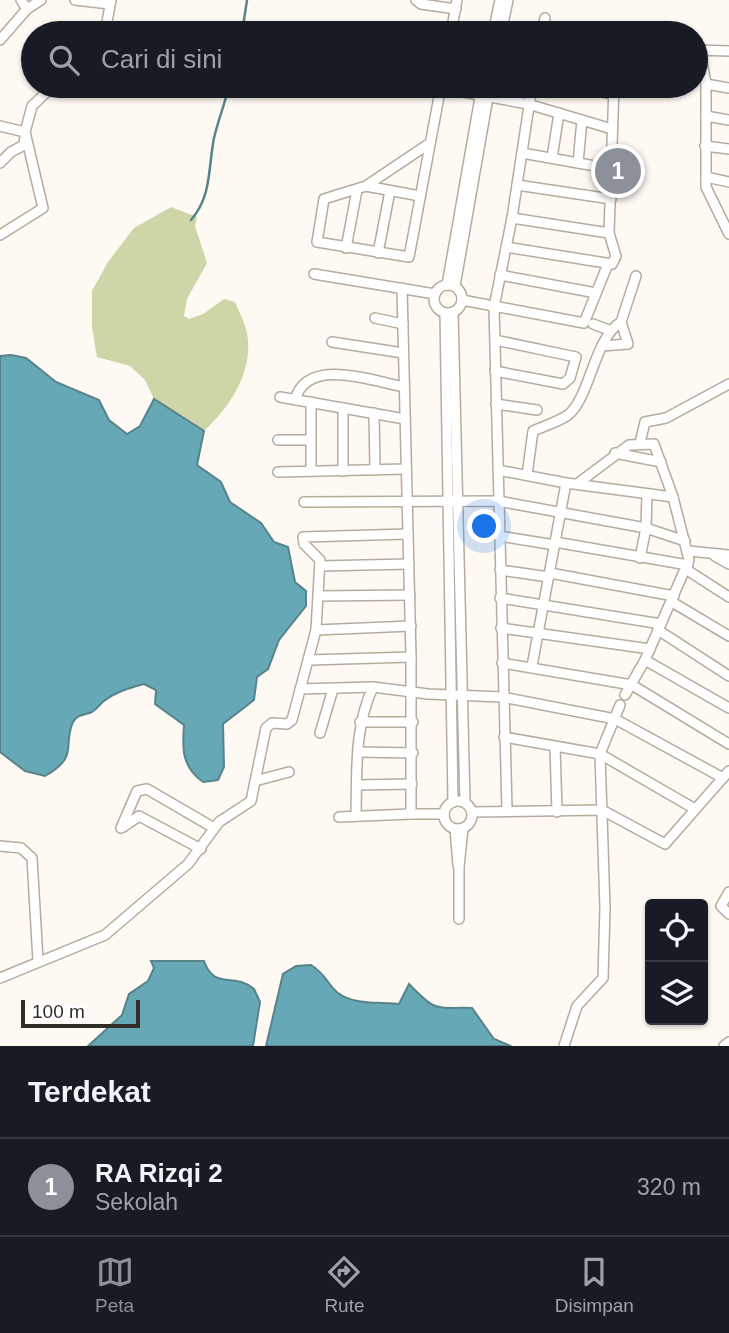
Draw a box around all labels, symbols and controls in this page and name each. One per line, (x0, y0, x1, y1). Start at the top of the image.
search box (21, 21, 708, 98)
icon: search (45, 41, 83, 79)
text: Cari di sini (101, 44, 222, 74)
pin: 1 (595, 145, 641, 197)
your location (467, 509, 501, 543)
map controls (645, 899, 708, 1025)
button: locate (645, 899, 708, 962)
button: layers (645, 962, 708, 1025)
scale bar (21, 997, 140, 1029)
text: 100 m (32, 1001, 85, 1022)
text: Terdekat (28, 1075, 151, 1108)
text: RA Rizqi 2 (95, 1158, 223, 1188)
text: 1 (45, 1174, 57, 1200)
text: 320 m (637, 1174, 701, 1200)
text: Sekolah (95, 1189, 178, 1215)
tab: Peta (95, 1253, 134, 1317)
tab: Rute (324, 1253, 365, 1317)
tab: Disimpan (555, 1253, 634, 1317)

